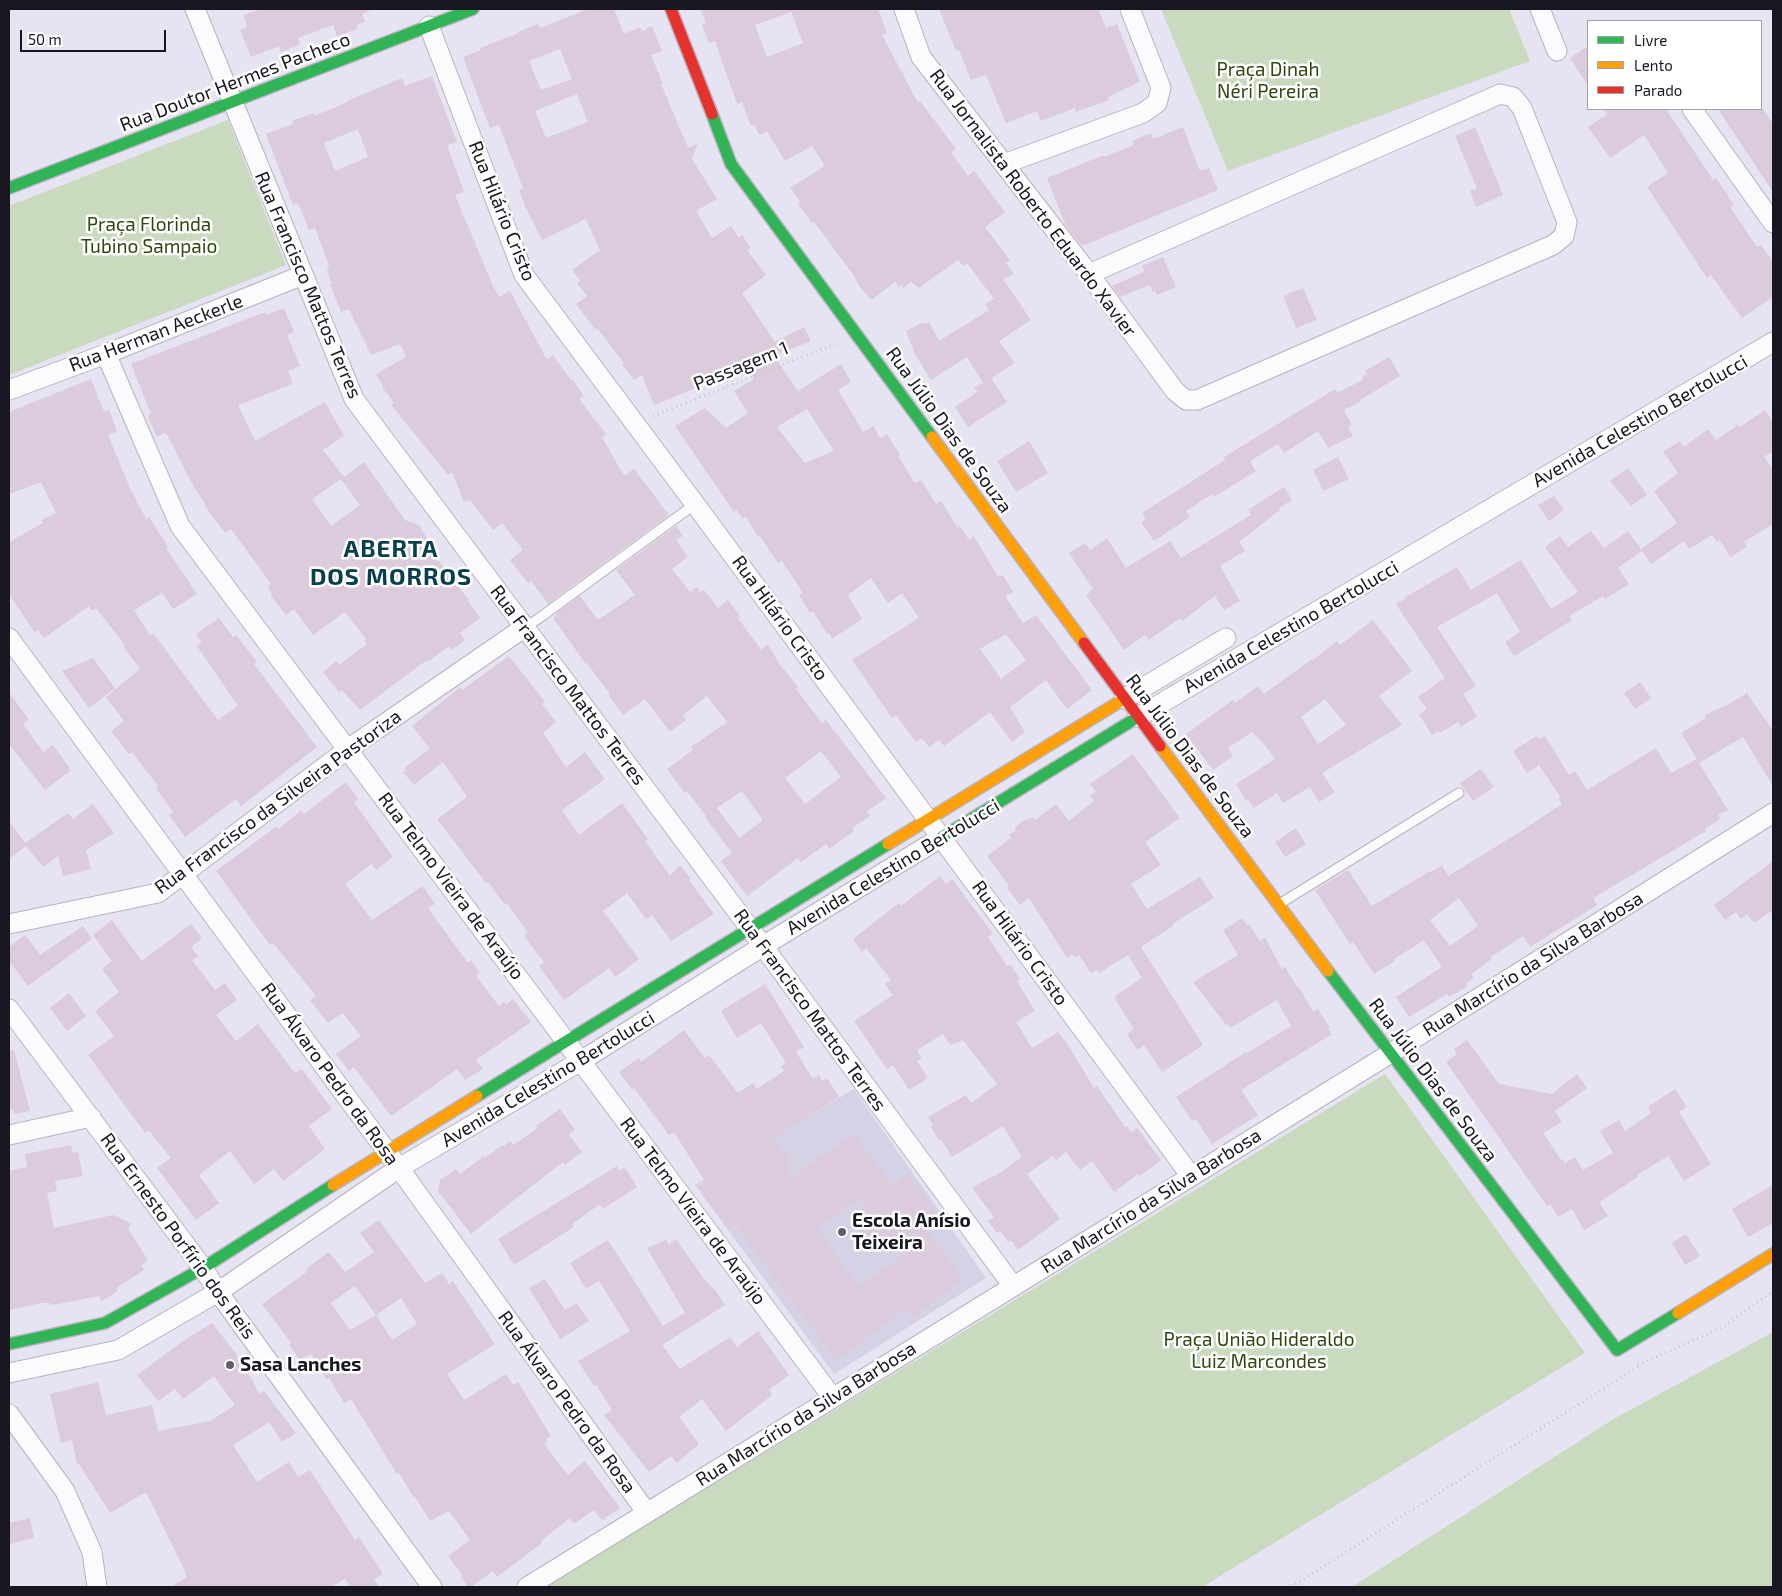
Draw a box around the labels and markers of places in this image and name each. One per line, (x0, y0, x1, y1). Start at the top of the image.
place label: Escola Anísio Teixeira (852, 1210, 971, 1254)
marker: Escola Anísio Teixeira (836, 1226, 848, 1238)
place label: Sasa Lanches (240, 1354, 361, 1376)
marker: Sasa Lanches (224, 1359, 236, 1371)

